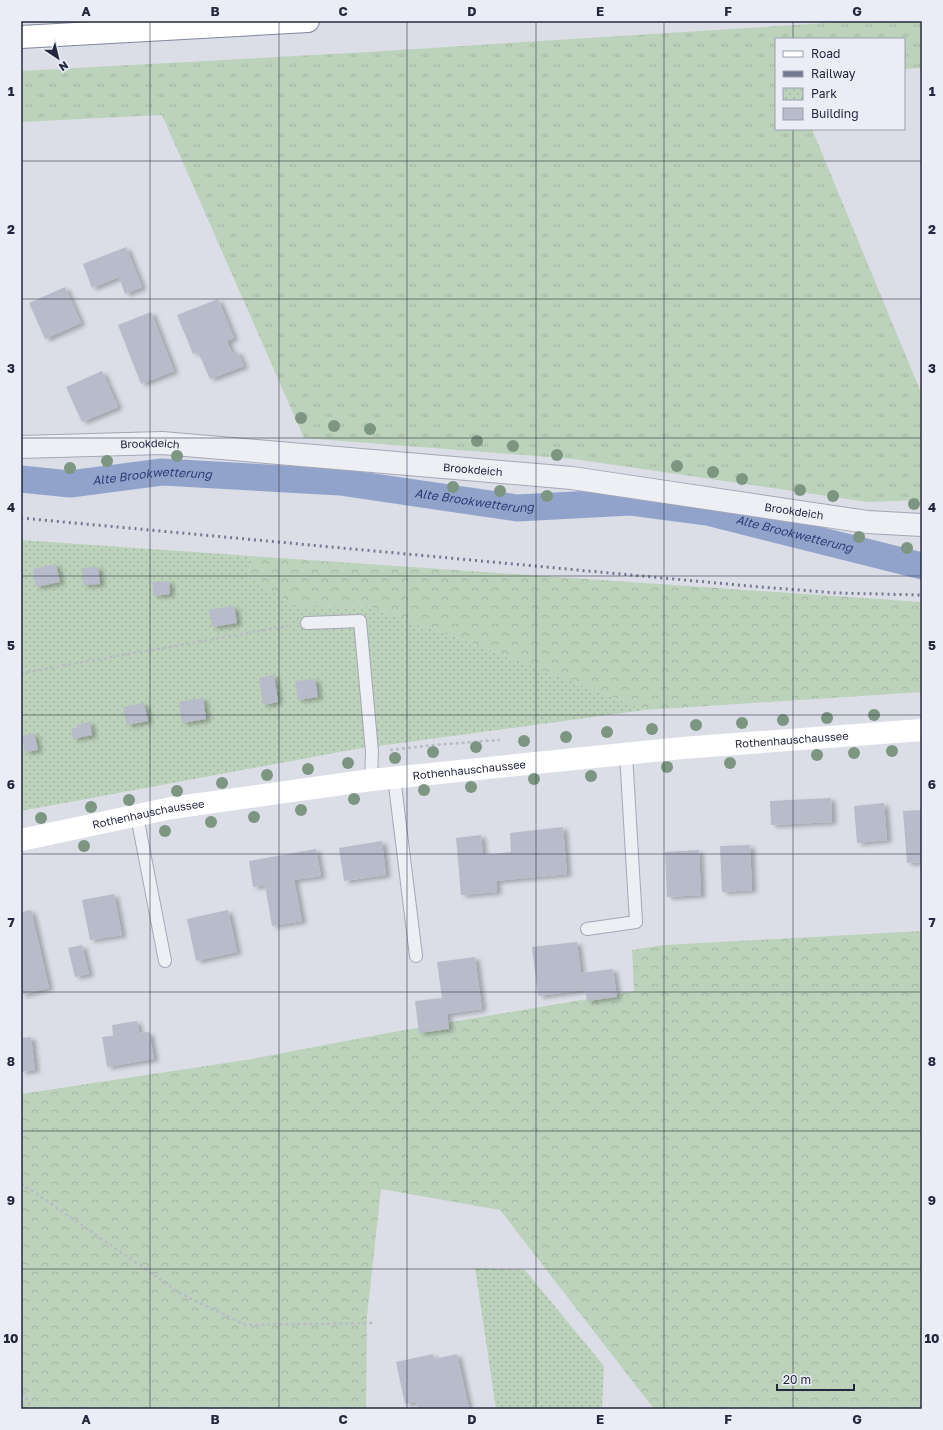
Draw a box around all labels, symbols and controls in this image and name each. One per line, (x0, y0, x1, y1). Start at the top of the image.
text: A (81, 3, 91, 19)
text: B (210, 3, 220, 19)
text: C (338, 3, 348, 19)
text: D (467, 3, 477, 19)
text: E (596, 3, 604, 19)
text: F (724, 3, 732, 19)
text: G (852, 3, 862, 19)
north arrow (38, 38, 78, 78)
legend (775, 38, 905, 130)
text: Road (811, 46, 840, 61)
text: N (57, 59, 71, 74)
text: Railway (811, 66, 856, 81)
text: 1 (8, 83, 15, 99)
text: 1 (929, 83, 936, 99)
text: Park (811, 86, 837, 101)
text: Building (811, 106, 859, 121)
text: 2 (7, 221, 15, 237)
text: 2 (928, 221, 936, 237)
text: 3 (7, 360, 15, 376)
text: 3 (928, 360, 936, 376)
street label: Brookdeich (120, 436, 180, 450)
street label: Brookdeich (443, 460, 503, 478)
water label: Alte Brookwetterung (92, 464, 214, 488)
water label: Alte Brookwetterung (414, 485, 536, 515)
text: 4 (7, 499, 15, 515)
text: 4 (928, 499, 936, 515)
street label: Brookdeich (764, 500, 825, 521)
water label: Alte Brookwetterung (734, 512, 856, 556)
text: 5 (7, 637, 15, 653)
text: 5 (928, 637, 936, 653)
street label: Rothenhauschaussee (734, 729, 849, 750)
street label: Rothenhauschaussee (412, 757, 526, 782)
text: 6 (7, 776, 15, 792)
text: 6 (928, 776, 936, 792)
street label: Rothenhauschaussee (91, 796, 205, 831)
text: 7 (7, 914, 15, 930)
text: 7 (928, 914, 936, 930)
text: 8 (7, 1053, 15, 1069)
text: 8 (928, 1053, 936, 1069)
text: 9 (7, 1192, 15, 1208)
text: 9 (928, 1192, 936, 1208)
text: 10 (3, 1330, 19, 1346)
text: 10 (924, 1330, 940, 1346)
scale bar (777, 1366, 854, 1392)
text: 20 m (783, 1372, 811, 1387)
text: A (81, 1411, 91, 1427)
text: B (210, 1411, 220, 1427)
text: C (338, 1411, 348, 1427)
text: D (467, 1411, 477, 1427)
text: E (596, 1411, 604, 1427)
text: F (724, 1411, 732, 1427)
text: G (852, 1411, 862, 1427)

